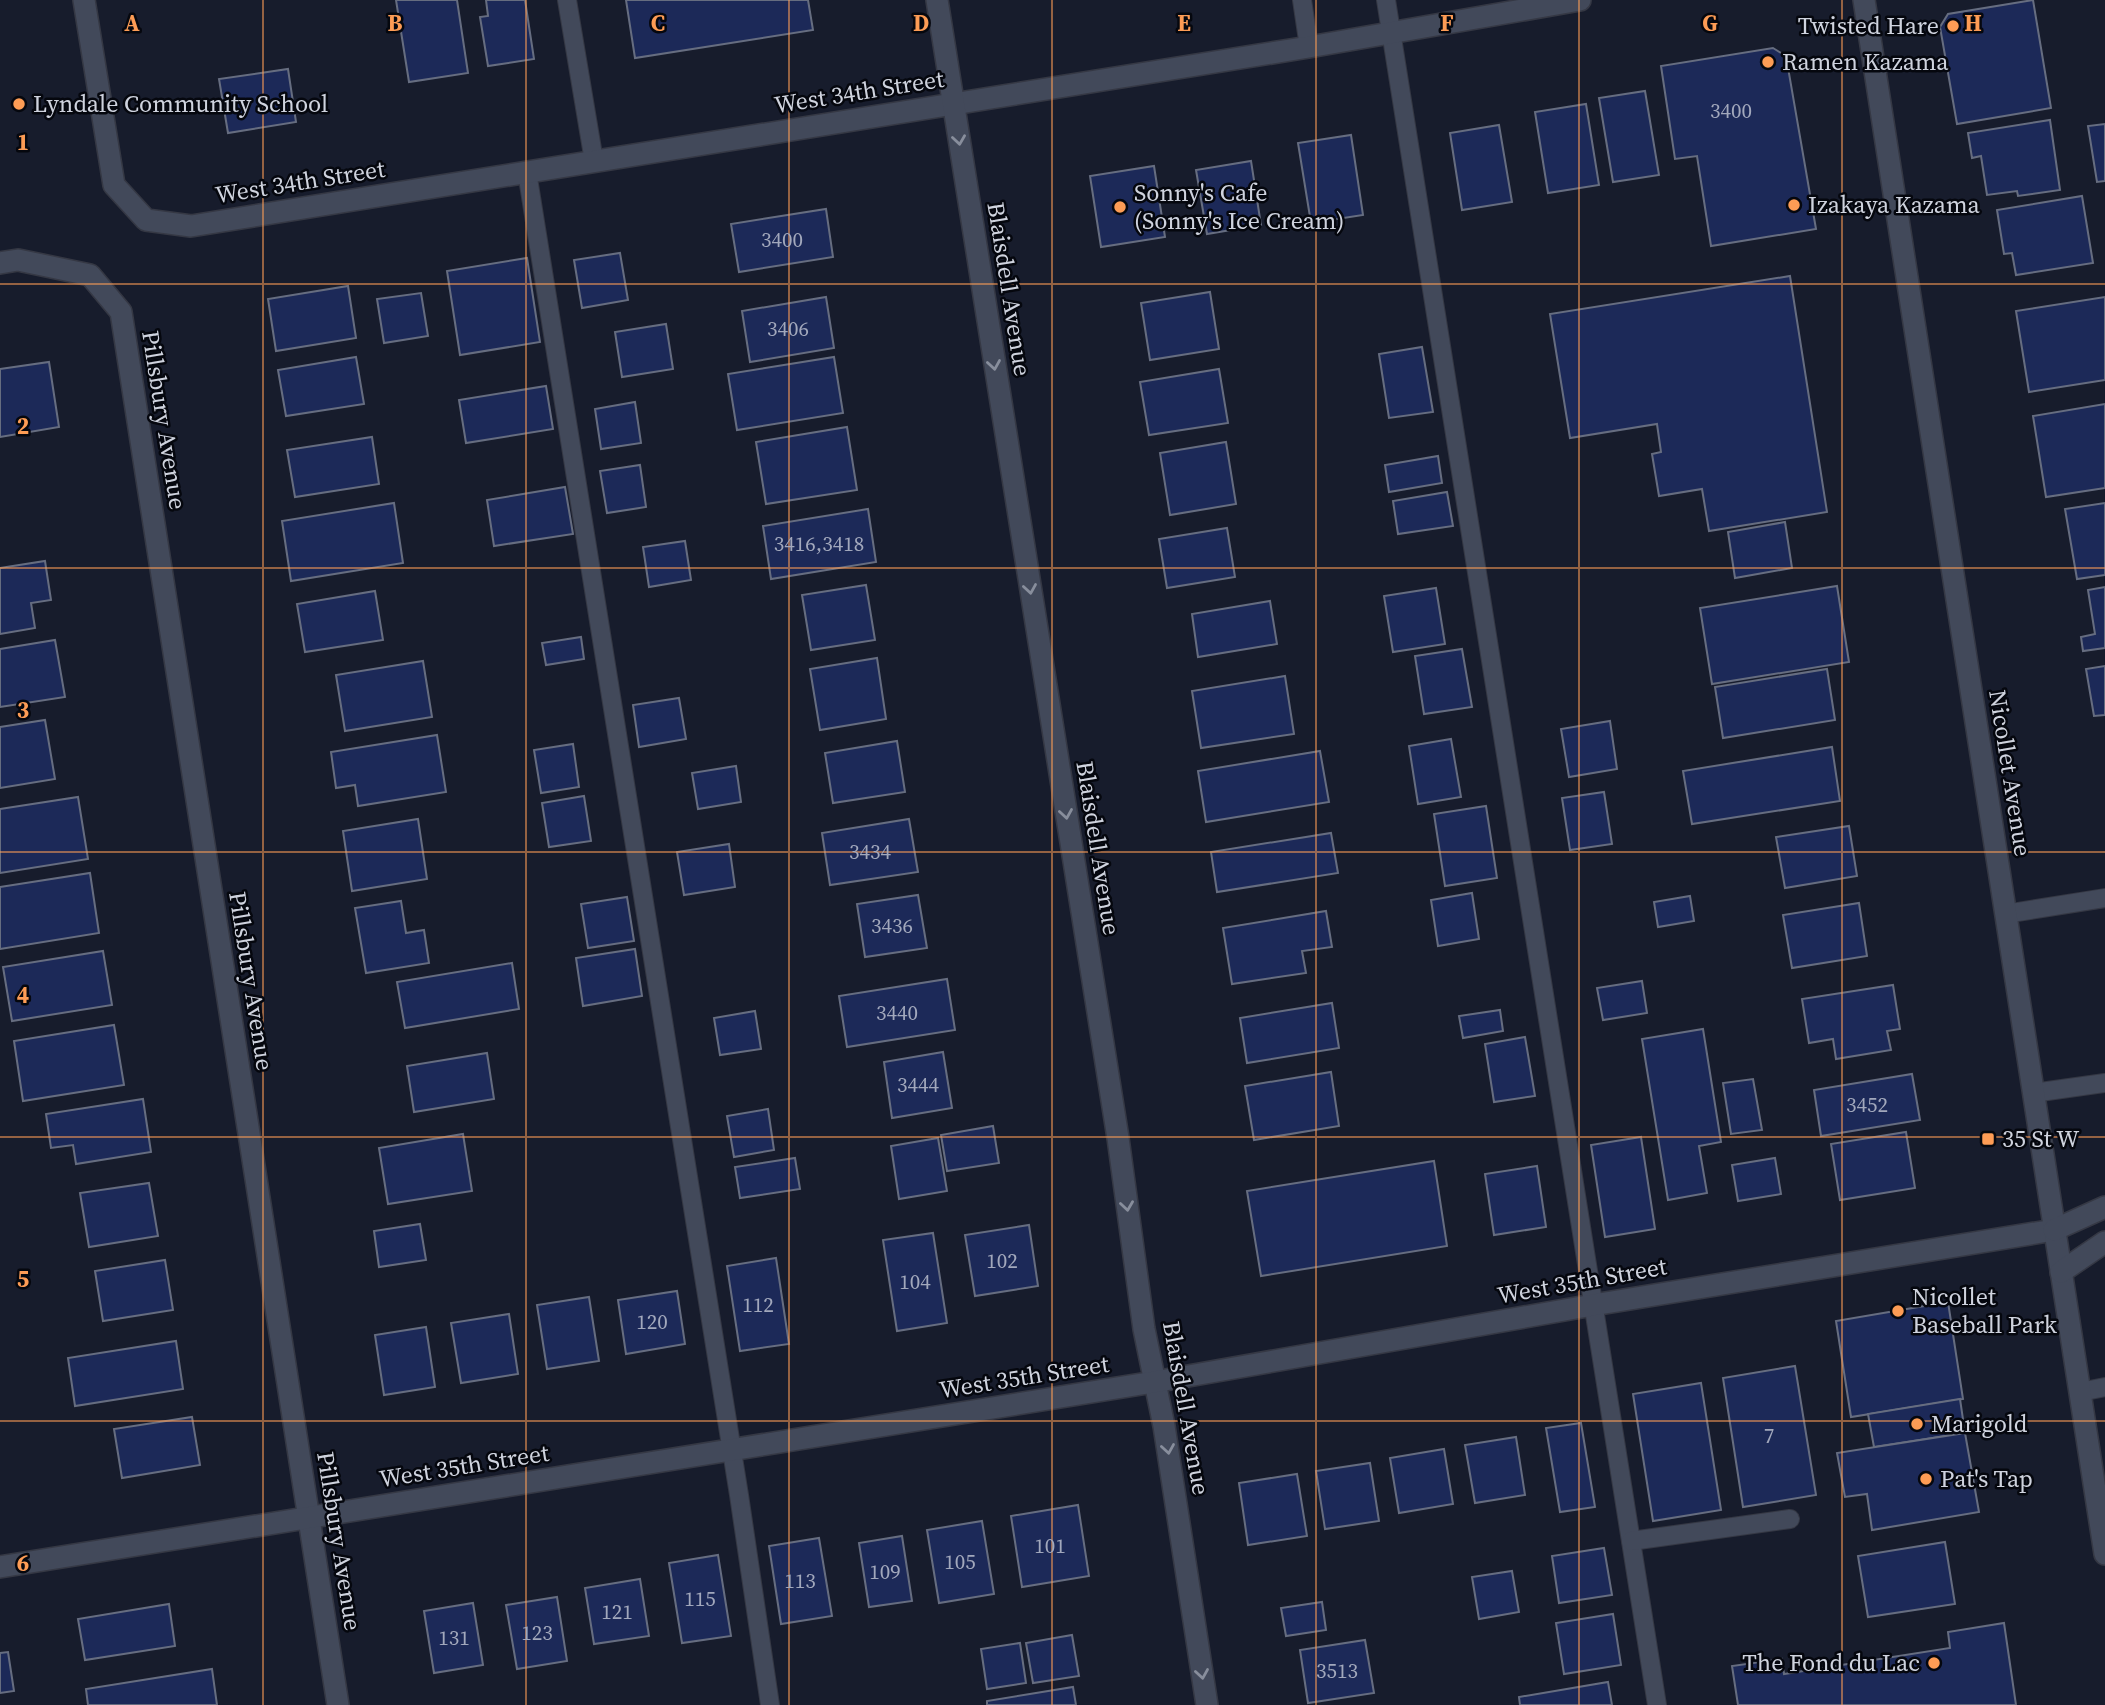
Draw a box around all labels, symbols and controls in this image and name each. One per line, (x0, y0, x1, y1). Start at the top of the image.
text: A (124, 7, 140, 39)
text: B (388, 7, 403, 39)
text: C (651, 7, 665, 39)
text: D (913, 7, 929, 39)
text: E (1177, 7, 1191, 39)
text: F (1440, 7, 1454, 39)
text: G (1702, 7, 1718, 39)
text: H (1964, 7, 1982, 39)
place label: Twisted Hare (1798, 9, 1939, 42)
marker: Twisted Hare (1945, 18, 1961, 34)
place label: Ramen Kazama (1782, 45, 1949, 78)
marker: Ramen Kazama (1760, 54, 1776, 70)
street label: West 34th Street (772, 62, 946, 121)
place label: Lyndale Community School (33, 87, 328, 120)
marker: Lyndale Community School (11, 96, 27, 112)
house number: 3400 (1710, 96, 1752, 125)
text: 1 (17, 126, 29, 158)
one-way arrow (951, 134, 966, 146)
street label: West 34th Street (213, 152, 387, 211)
place label: Sonny's Cafe (Sonny's Ice Cream) (1134, 176, 1344, 237)
place label: Izakaya Kazama (1808, 188, 1981, 221)
marker: Izakaya Kazama (1786, 197, 1802, 213)
street label: Blaisdell Avenue (979, 199, 1040, 378)
marker: Sonny's Cafe (Sonny's Ice Cream) (1112, 199, 1128, 215)
house number: 3400 (761, 225, 803, 254)
house number: 3406 (767, 314, 809, 343)
street label: Pillsbury Avenue (134, 328, 195, 512)
one-way arrow (986, 359, 1001, 371)
text: 2 (17, 410, 29, 442)
house number: 3416,3418 (774, 529, 864, 558)
one-way arrow (1022, 584, 1037, 595)
street label: Nicollet Avenue (1981, 687, 2040, 859)
text: 3 (17, 694, 29, 726)
street label: Blaisdell Avenue (1068, 758, 1129, 937)
one-way arrow (1058, 808, 1073, 820)
house number: 3434 (849, 837, 891, 866)
street label: Pillsbury Avenue (221, 889, 282, 1073)
house number: 3436 (871, 911, 913, 940)
text: 4 (17, 979, 29, 1011)
house number: 3440 (876, 998, 918, 1027)
house number: 3444 (897, 1070, 939, 1099)
house number: 3452 (1846, 1090, 1888, 1119)
place label: 35 St W (2002, 1122, 2079, 1155)
marker: 35 St W (1980, 1131, 1996, 1147)
one-way arrow (1119, 1200, 1134, 1211)
house number: 102 (986, 1246, 1018, 1275)
street label: West 35th Street (1495, 1249, 1669, 1312)
text: 5 (17, 1263, 29, 1295)
house number: 104 (899, 1267, 931, 1296)
place label: Nicollet Baseball Park (1912, 1280, 2058, 1341)
house number: 112 (742, 1290, 774, 1319)
marker: Nicollet Baseball Park (1890, 1303, 1906, 1319)
house number: 120 (636, 1307, 668, 1336)
street label: Blaisdell Avenue (1155, 1318, 1218, 1497)
street label: West 35th Street (937, 1347, 1111, 1406)
place label: Marigold (1931, 1407, 2028, 1440)
marker: Marigold (1909, 1416, 1925, 1432)
house number: 7 (1764, 1421, 1774, 1450)
street label: West 35th Street (377, 1436, 551, 1495)
one-way arrow (1160, 1443, 1175, 1455)
street label: Pillsbury Avenue (309, 1449, 370, 1633)
place label: Pat's Tap (1940, 1462, 2033, 1495)
marker: Pat's Tap (1918, 1471, 1934, 1487)
house number: 101 (1034, 1531, 1066, 1560)
text: 6 (17, 1547, 29, 1579)
house number: 105 (944, 1547, 976, 1576)
house number: 109 (869, 1557, 901, 1586)
house number: 113 (784, 1566, 816, 1595)
house number: 115 (684, 1584, 716, 1613)
house number: 121 (601, 1597, 633, 1626)
house number: 123 (521, 1618, 553, 1647)
house number: 131 (438, 1623, 470, 1652)
place label: The Fond du Lac (1742, 1646, 1920, 1679)
marker: The Fond du Lac (1926, 1655, 1942, 1671)
house number: 3513 (1316, 1656, 1358, 1685)
one-way arrow (1194, 1668, 1209, 1680)

